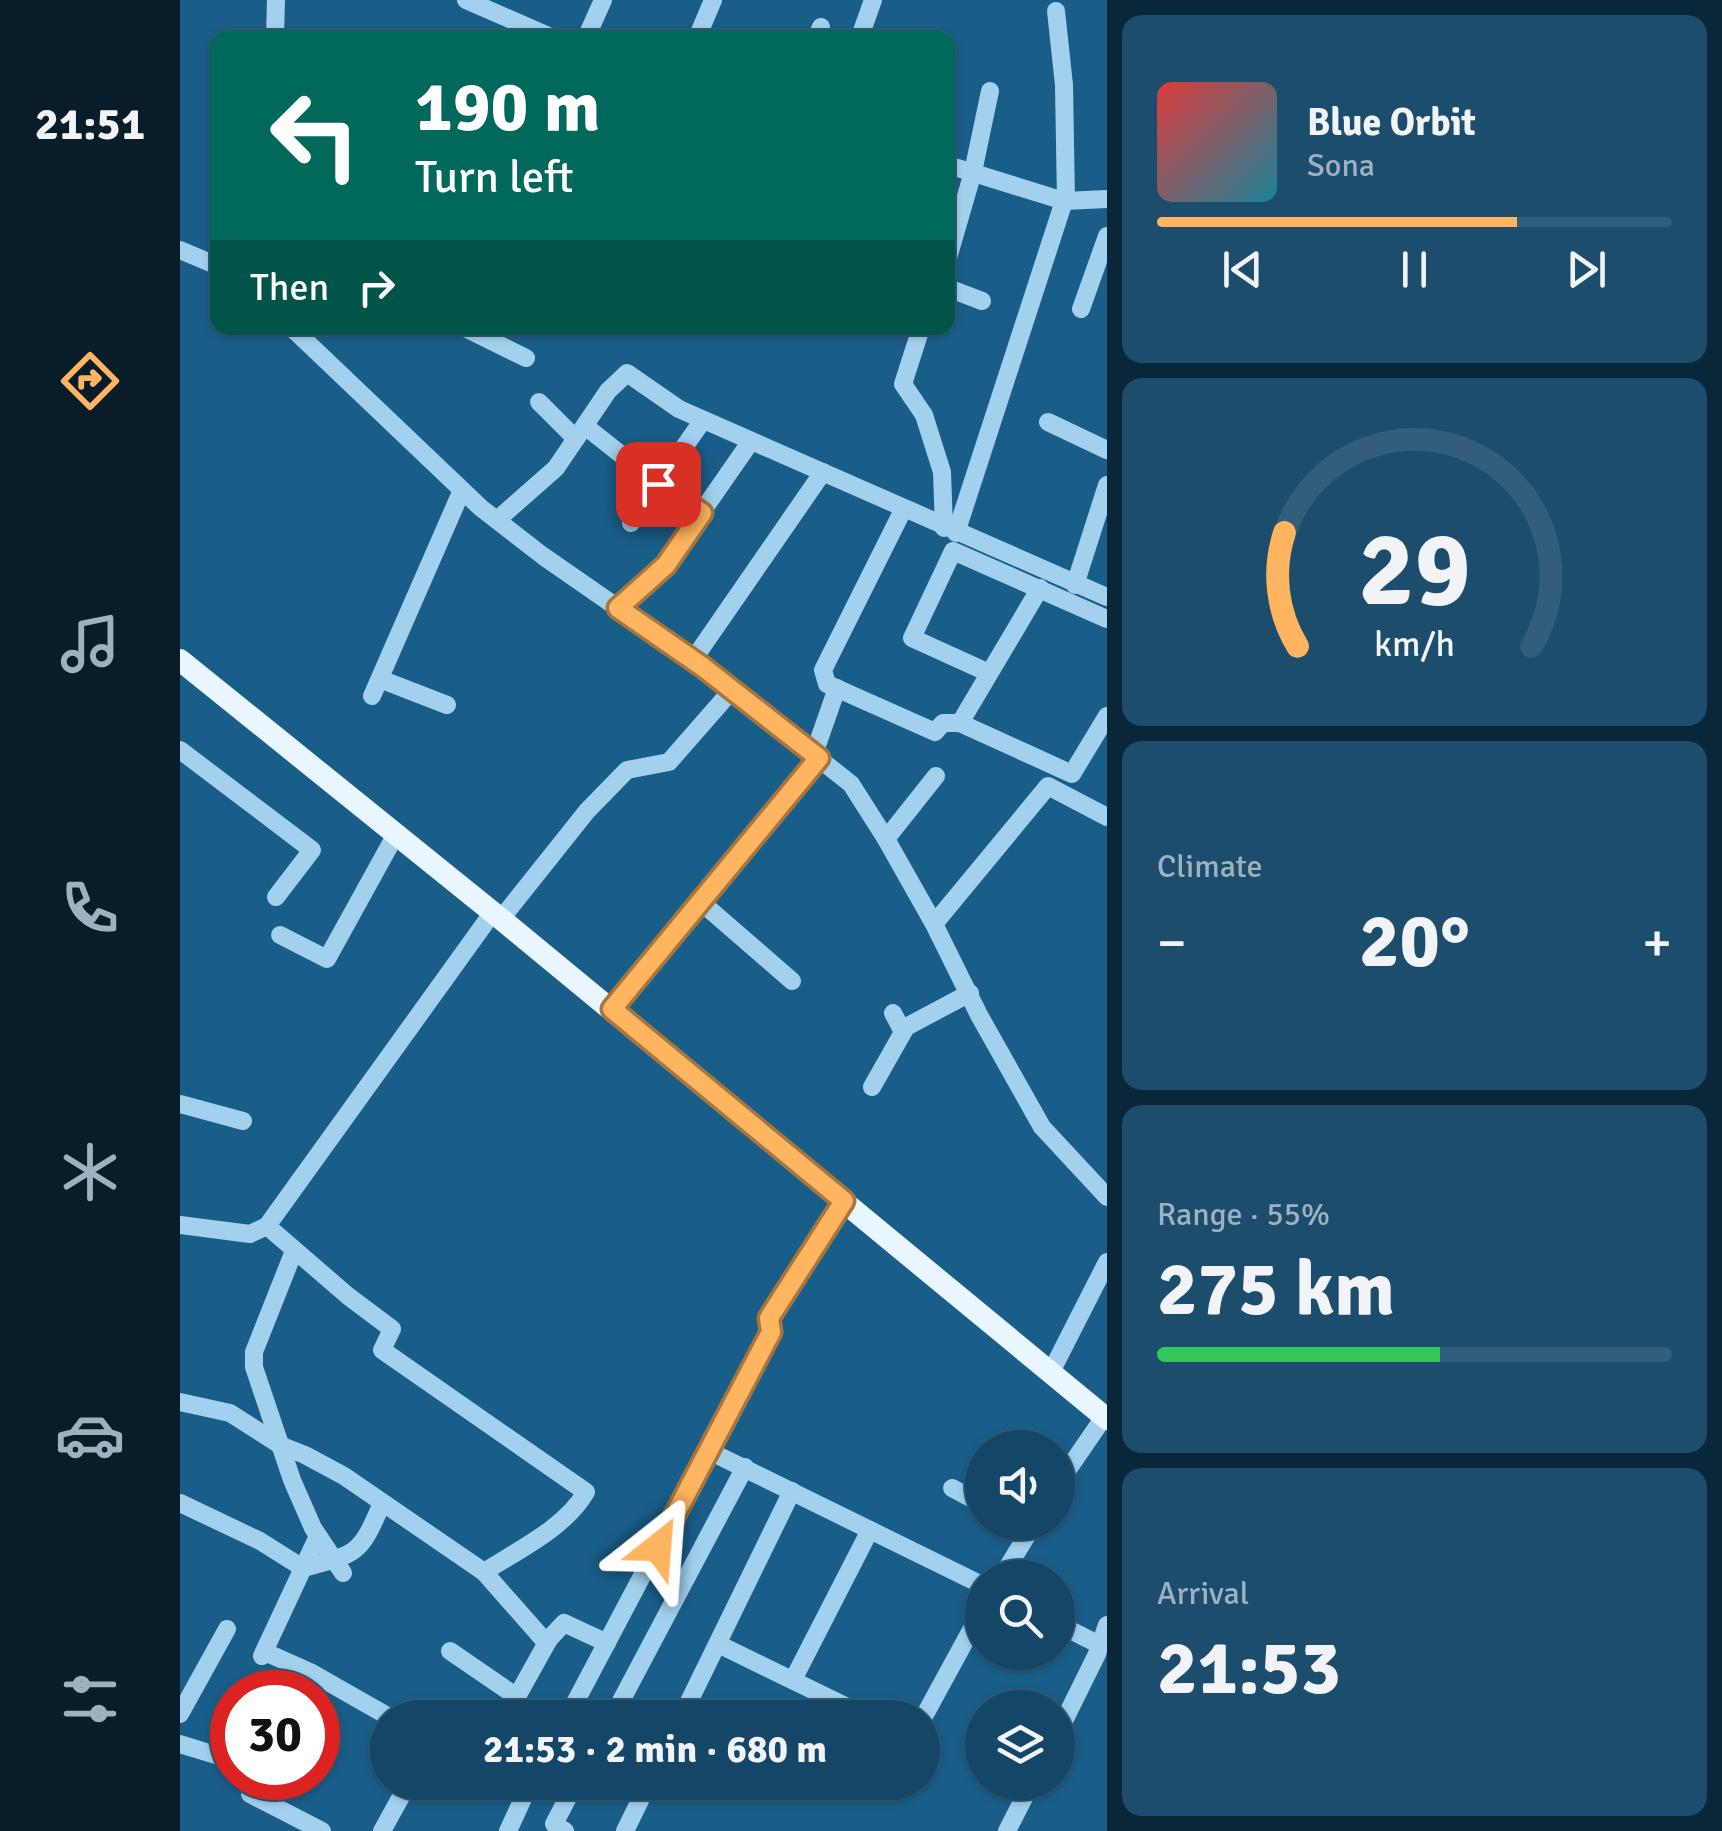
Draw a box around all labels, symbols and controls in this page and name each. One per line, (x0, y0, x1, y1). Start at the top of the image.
text: 190 m (415, 64, 600, 150)
icon: left (250, 70, 380, 200)
text: 21:51 (35, 97, 145, 152)
text: Blue Orbit (1307, 99, 1476, 146)
text: Sona (1307, 146, 1375, 185)
text: Turn left (415, 150, 574, 205)
icon: previous (1215, 242, 1270, 297)
icon: pause (1387, 242, 1442, 297)
icon: next (1559, 242, 1614, 297)
icon: right (349, 260, 404, 315)
text: Then (250, 264, 329, 311)
icon: directions (55, 346, 125, 416)
pin (616, 442, 701, 527)
icon: arrive (631, 457, 686, 512)
text: 29 (1358, 506, 1471, 634)
icon: music (55, 609, 125, 679)
text: km/h (1374, 622, 1455, 666)
text: Climate (1157, 847, 1263, 886)
icon: phone (55, 873, 125, 943)
text: 20° (1359, 895, 1470, 988)
text: − (1157, 909, 1187, 977)
text: + (1642, 909, 1672, 977)
icon: climate (55, 1137, 125, 1207)
text: Range · 55% (1157, 1195, 1330, 1234)
text: 275 km (1157, 1243, 1395, 1336)
icon: car (55, 1400, 125, 1470)
map controls (965, 1430, 1075, 1800)
button: sound (965, 1430, 1075, 1540)
position arrow (606, 1495, 710, 1599)
button: search (965, 1560, 1075, 1670)
text: Arrival (1157, 1574, 1249, 1613)
text: 21:53 (1157, 1622, 1341, 1715)
icon: filters (55, 1664, 125, 1734)
speed limit sign: 30 (210, 1670, 340, 1800)
button: layers (965, 1690, 1075, 1800)
text: 21:53 · 2 min · 680 m (483, 1726, 827, 1773)

